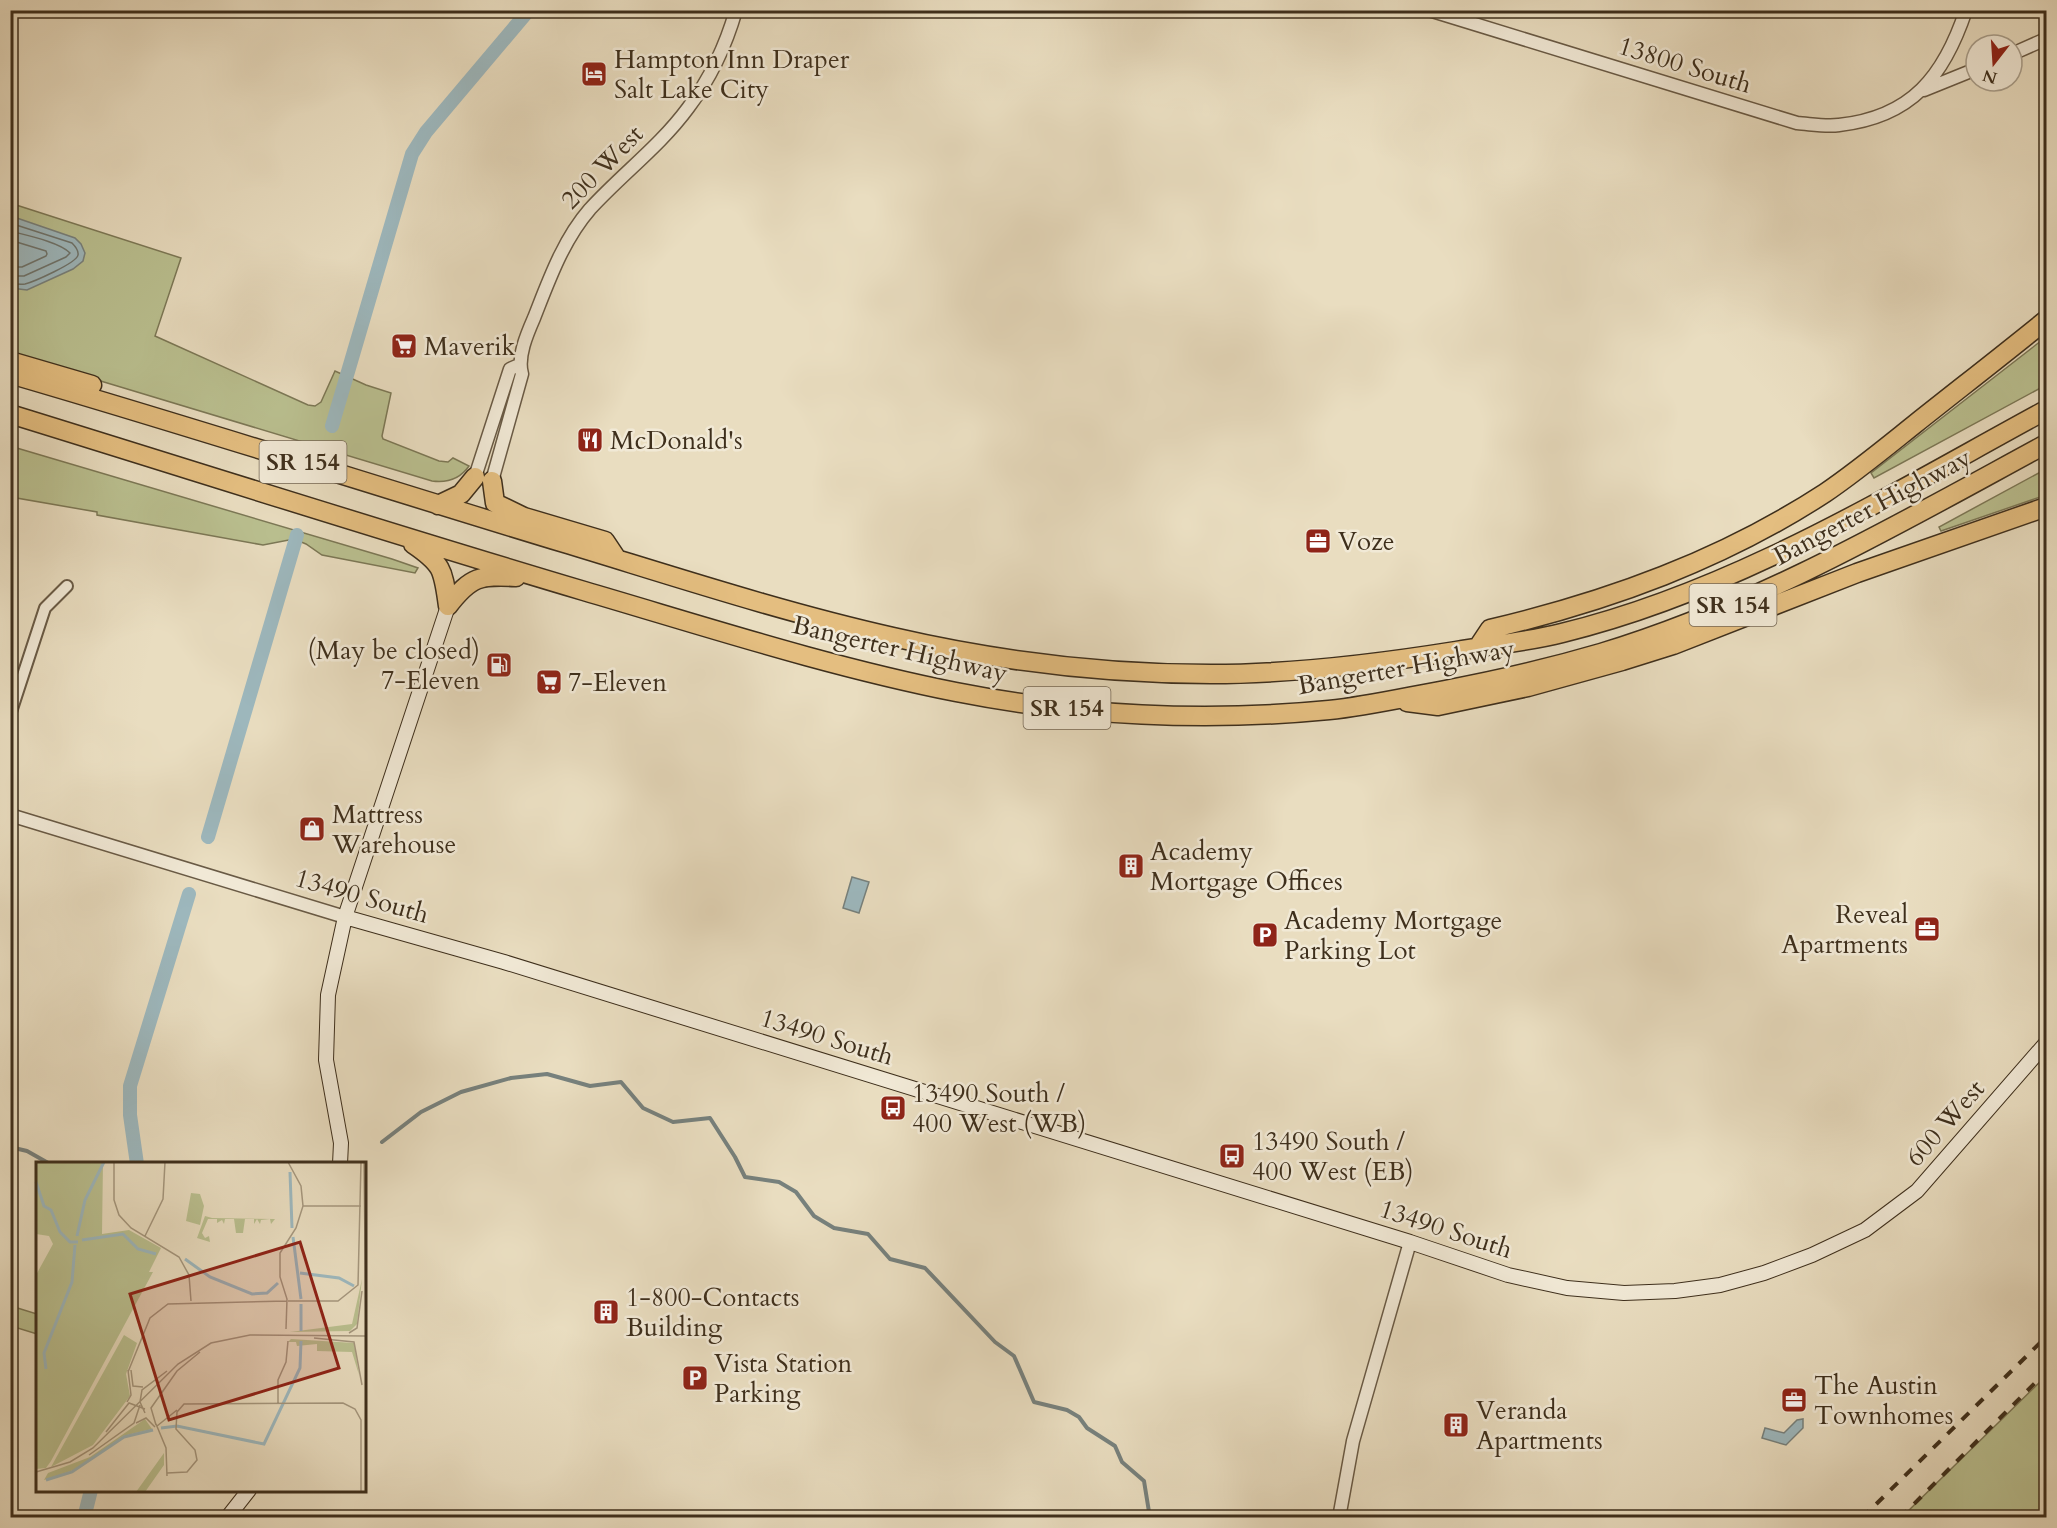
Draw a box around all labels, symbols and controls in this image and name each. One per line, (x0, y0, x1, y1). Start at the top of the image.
street label: 13800 South (1614, 28, 1756, 102)
north arrow (1964, 33, 2024, 93)
place label: Hampton Inn Draper Salt Lake City (614, 42, 850, 107)
hotel icon: Hampton Inn Draper Salt Lake City (579, 59, 609, 89)
text: N (1980, 64, 2000, 89)
street label: 200 West (553, 117, 651, 217)
place label: Maverik (424, 329, 515, 364)
supermarket icon: Maverik (389, 331, 419, 361)
place label: McDonald's (610, 423, 743, 458)
restaurant icon: McDonald's (575, 425, 605, 455)
street label: Bangerter Highway (1767, 440, 1977, 574)
road number: SR 154 (260, 441, 346, 483)
place label: Voze (1338, 524, 1395, 559)
office icon: Voze (1303, 526, 1333, 556)
road number: SR 154 (1690, 584, 1776, 626)
street label: Bangerter Highway (789, 607, 1011, 691)
street label: Bangerter Highway (1295, 631, 1517, 703)
place label: (May be closed) 7-Eleven (307, 633, 480, 698)
fuel station icon: (May be closed) 7-Eleven (484, 650, 514, 680)
place label: 7-Eleven (568, 665, 667, 700)
supermarket icon: 7-Eleven (534, 667, 564, 697)
road number: SR 154 (1024, 687, 1110, 729)
place label: Mattress Warehouse (331, 797, 456, 862)
shop icon: Mattress Warehouse (297, 814, 327, 844)
place label: Academy Mortgage Offices (1150, 834, 1343, 899)
building icon: Academy Mortgage Offices (1116, 851, 1146, 881)
street label: 13490 South (291, 860, 433, 932)
place label: Reveal Apartments (1781, 897, 1908, 962)
place label: Academy Mortgage Parking Lot (1284, 903, 1502, 968)
office icon: Reveal Apartments (1912, 914, 1942, 944)
parking icon: Academy Mortgage Parking Lot (1250, 920, 1280, 950)
street label: 13490 South (756, 1000, 898, 1074)
street label: 600 West (1898, 1072, 1992, 1174)
place label: 13490 South / 400 West (WB) (912, 1076, 1086, 1141)
bus stop icon: 13490 South / 400 West (WB) (878, 1093, 908, 1123)
place label: 13490 South / 400 West (EB) (1252, 1124, 1414, 1189)
bus stop icon: 13490 South / 400 West (EB) (1217, 1141, 1247, 1171)
inset map (36, 1162, 366, 1492)
street label: 13490 South (1375, 1191, 1517, 1267)
place label: 1-800-Contacts Building (626, 1280, 799, 1345)
building icon: 1-800-Contacts Building (591, 1297, 621, 1327)
place label: Vista Station Parking (714, 1346, 853, 1411)
parking icon: Vista Station Parking (680, 1363, 710, 1393)
place label: The Austin Townhomes (1814, 1368, 1954, 1433)
office icon: The Austin Townhomes (1779, 1385, 1809, 1415)
place label: Veranda Apartments (1476, 1393, 1603, 1458)
building icon: Veranda Apartments (1441, 1410, 1471, 1440)

